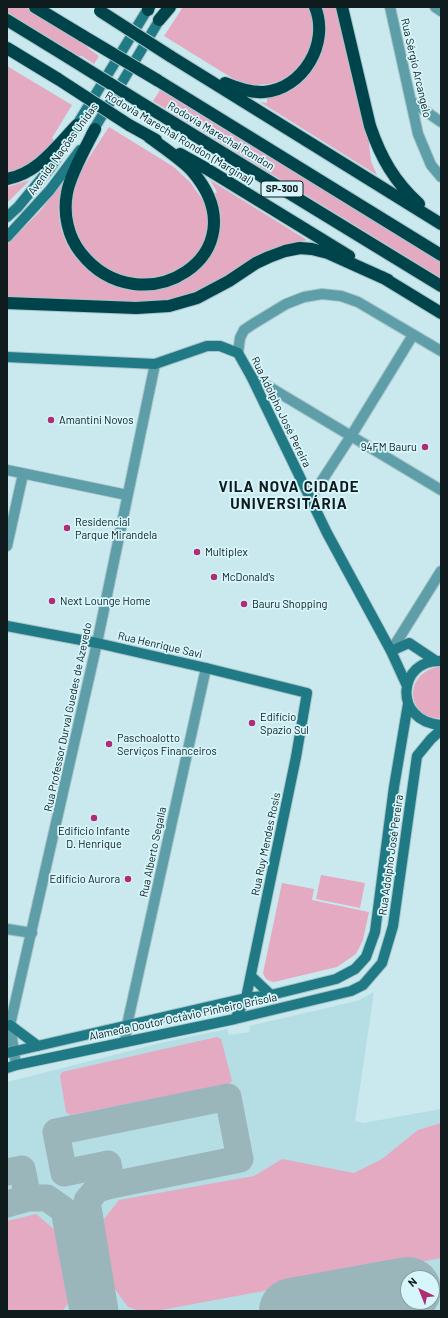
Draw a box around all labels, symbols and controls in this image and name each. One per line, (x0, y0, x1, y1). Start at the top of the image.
street label: Rua Sérgio Arcangelo (398, 17, 434, 119)
street label: Rodovia Marechal Rondon (Marginal) (103, 89, 255, 187)
street label: Rodovia Marechal Rondon (165, 99, 277, 173)
street label: Avenida Nações Unidas (25, 100, 101, 198)
road number: SP-300 (261, 181, 303, 197)
street label: Rua Adolpho José Pereira (248, 354, 314, 470)
place label: Amantini Novos (59, 413, 134, 427)
marker: Amantini Novos (46, 415, 56, 425)
place label: 94FM Bauru (361, 440, 417, 454)
marker: 94FM Bauru (420, 442, 430, 452)
district label: VILA NOVA CIDADE UNIVERSITÁRIA (219, 478, 359, 513)
place label: Residencial Parque Mirandela (75, 515, 157, 541)
marker: Residencial Parque Mirandela (62, 523, 72, 533)
place label: Multiplex (205, 545, 248, 559)
marker: Multiplex (192, 547, 202, 557)
place label: McDonald's (222, 570, 275, 584)
marker: McDonald's (209, 572, 219, 582)
place label: Next Lounge Home (60, 594, 151, 608)
marker: Next Lounge Home (47, 596, 57, 606)
place label: Bauru Shopping (252, 597, 327, 611)
marker: Bauru Shopping (239, 599, 249, 609)
street label: Rua Professor Durval Guedes de Azevedo (41, 621, 95, 813)
street label: Rua Henrique Savi (116, 629, 204, 661)
place label: Edifício Spazio Sul (260, 710, 309, 736)
marker: Edifício Spazio Sul (247, 718, 257, 728)
place label: Paschoalotto Serviços Financeiros (117, 731, 217, 757)
marker: Paschoalotto Serviços Financeiros (104, 739, 114, 749)
street label: Rua Ruy Mendes Rosis (249, 791, 283, 897)
street label: Rua Adolpho José Pereira (376, 794, 406, 916)
street label: Rua Alberto Segalla (137, 806, 169, 898)
marker: Edifício Infante D. Henrique (89, 813, 99, 823)
place label: Edifício Infante D. Henrique (58, 824, 130, 850)
place label: Edifício Aurora (49, 872, 120, 886)
marker: Edifício Aurora (123, 874, 133, 884)
street label: Alameda Doutor Octávio Pinheiro Brisola (88, 991, 278, 1043)
north arrow (400, 1270, 440, 1310)
text: N (405, 1274, 419, 1289)

